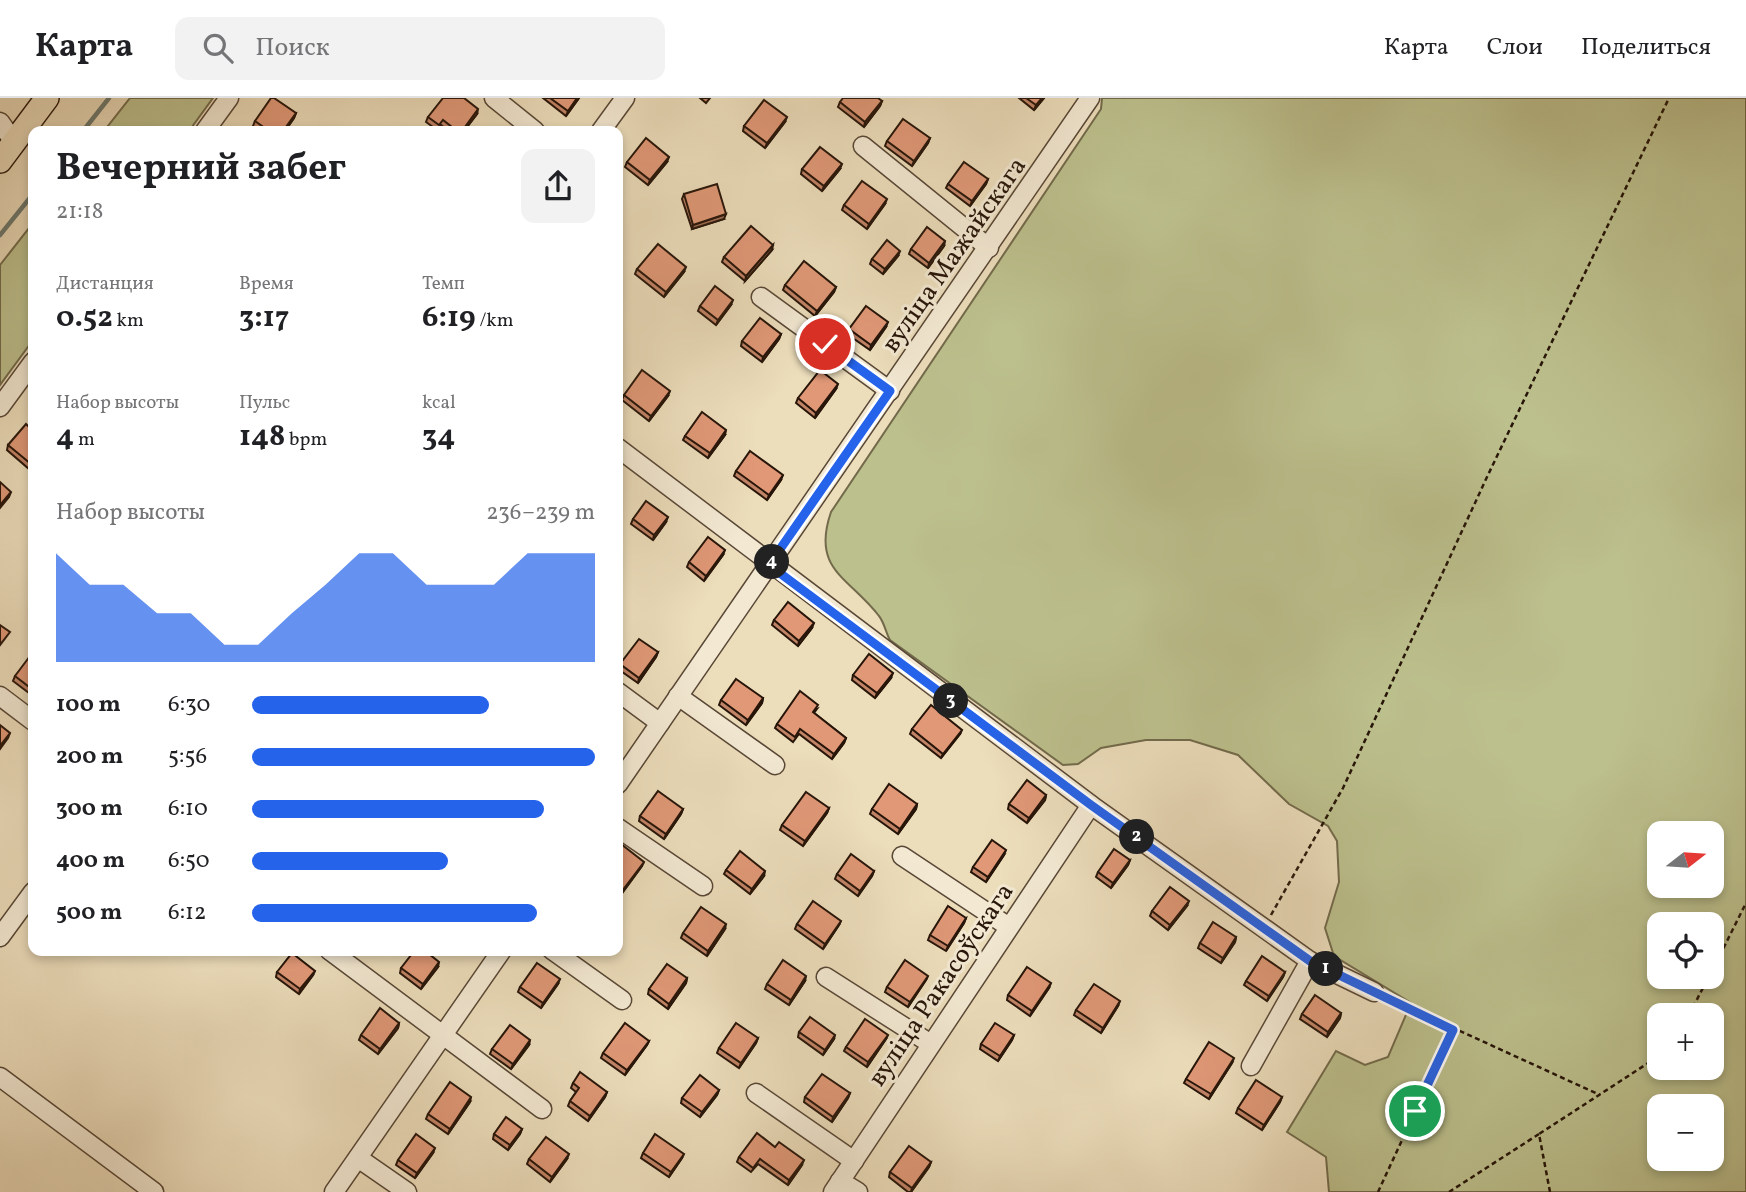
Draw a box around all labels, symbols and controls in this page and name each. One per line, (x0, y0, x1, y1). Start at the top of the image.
search box (175, 17, 665, 80)
text: Карта (35, 25, 133, 71)
icon: search (199, 29, 237, 67)
text: Поиск (255, 30, 330, 66)
text: Карта (1384, 31, 1449, 65)
text: Слои (1487, 31, 1543, 65)
text: Поделиться (1581, 31, 1711, 65)
text: Вечерний забег (56, 143, 346, 196)
button: share (521, 149, 595, 223)
street label: вуліца Мажайскага (874, 150, 1036, 360)
text: 21:18 (56, 196, 103, 228)
text: Дистанция (56, 271, 154, 297)
text: Время (239, 271, 294, 297)
text: Темп (422, 271, 465, 297)
text: 0.52 (56, 297, 113, 339)
text: 3:17 (239, 297, 289, 339)
text: 6:19 (422, 297, 476, 339)
text: km (113, 308, 144, 334)
text: /km (476, 308, 514, 334)
pin (795, 314, 855, 374)
icon: check (806, 325, 844, 363)
text: Набор высоты (56, 390, 179, 416)
text: Пульс (239, 390, 290, 416)
text: kcal (422, 390, 456, 416)
text: 4 (56, 416, 74, 458)
text: 148 (239, 416, 285, 458)
text: 34 (422, 416, 455, 458)
text: m (74, 427, 95, 453)
text: bpm (285, 427, 327, 453)
text: Набор высоты (56, 497, 205, 529)
text: 236–239 m (486, 497, 595, 529)
pin: 4 (754, 545, 790, 580)
text: 4 (766, 548, 777, 574)
pin: 3 (934, 684, 968, 718)
text: 3 (946, 687, 955, 713)
text: 100 m (56, 689, 121, 721)
text: 6:30 (168, 689, 210, 721)
text: 200 m (56, 741, 123, 773)
text: 5:56 (168, 741, 207, 773)
text: 300 m (56, 793, 123, 825)
text: 6:10 (168, 793, 208, 825)
pin: 2 (1120, 820, 1154, 854)
north arrow (1647, 821, 1724, 898)
map controls (1647, 821, 1724, 1171)
text: 2 (1132, 823, 1141, 849)
text: 400 m (56, 845, 125, 877)
text: 6:50 (168, 845, 210, 877)
street label: вуліца Ракасоўскага (860, 876, 1023, 1094)
text: 500 m (56, 897, 122, 929)
text: 6:12 (168, 897, 206, 929)
button: locate (1647, 912, 1724, 989)
pin: 1 (1308, 952, 1344, 986)
text: 1 (1322, 955, 1329, 981)
button: + (1647, 1003, 1724, 1080)
pin (1385, 1081, 1445, 1141)
icon: arrive (1396, 1092, 1434, 1130)
button: − (1647, 1094, 1724, 1171)

